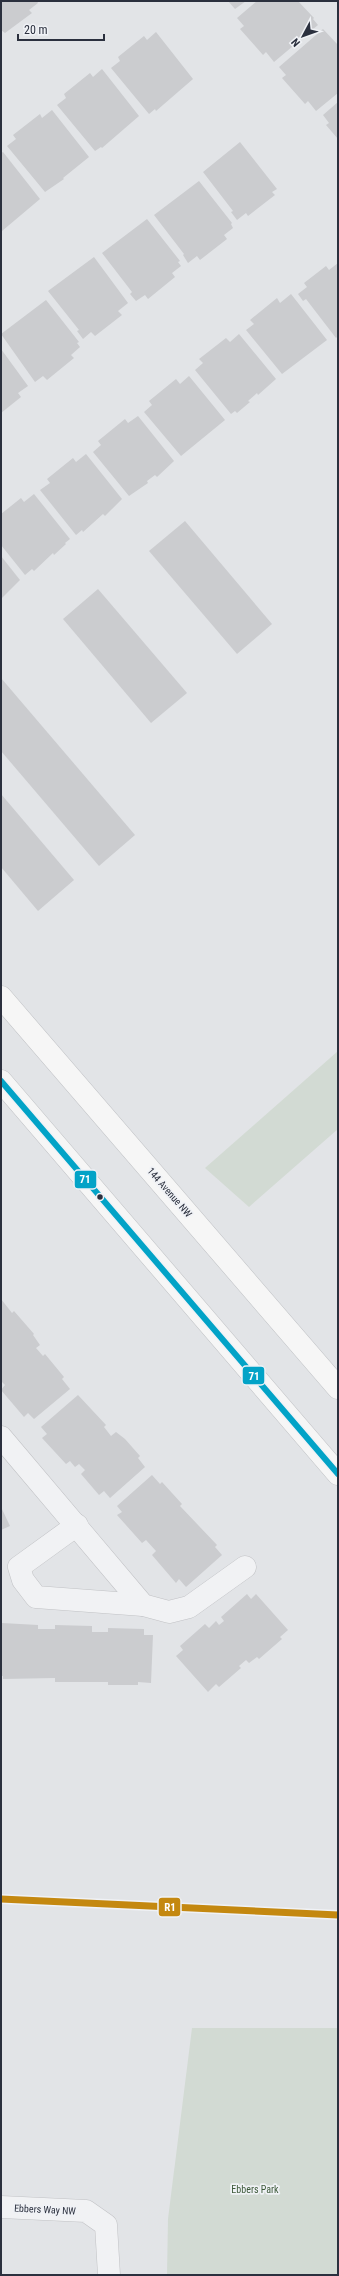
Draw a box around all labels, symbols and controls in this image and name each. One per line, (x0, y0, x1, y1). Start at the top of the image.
scale bar (18, 16, 104, 42)
north arrow (283, 16, 323, 56)
text: 20 m (24, 23, 48, 37)
text: N (289, 35, 303, 49)
street label: 144 Avenue NW (145, 1165, 194, 1220)
line badge: 71 (74, 1170, 97, 1189)
text: 71 (79, 1173, 91, 1186)
unlabelled marker (95, 1192, 105, 1202)
line badge: 71 (242, 1366, 265, 1385)
text: 71 (248, 1370, 260, 1383)
line badge: R1 (158, 1897, 181, 1917)
text: R1 (164, 1901, 176, 1914)
park label: Ebbers Park (231, 2184, 279, 2195)
street label: Ebbers Way NW (14, 2202, 77, 2217)

